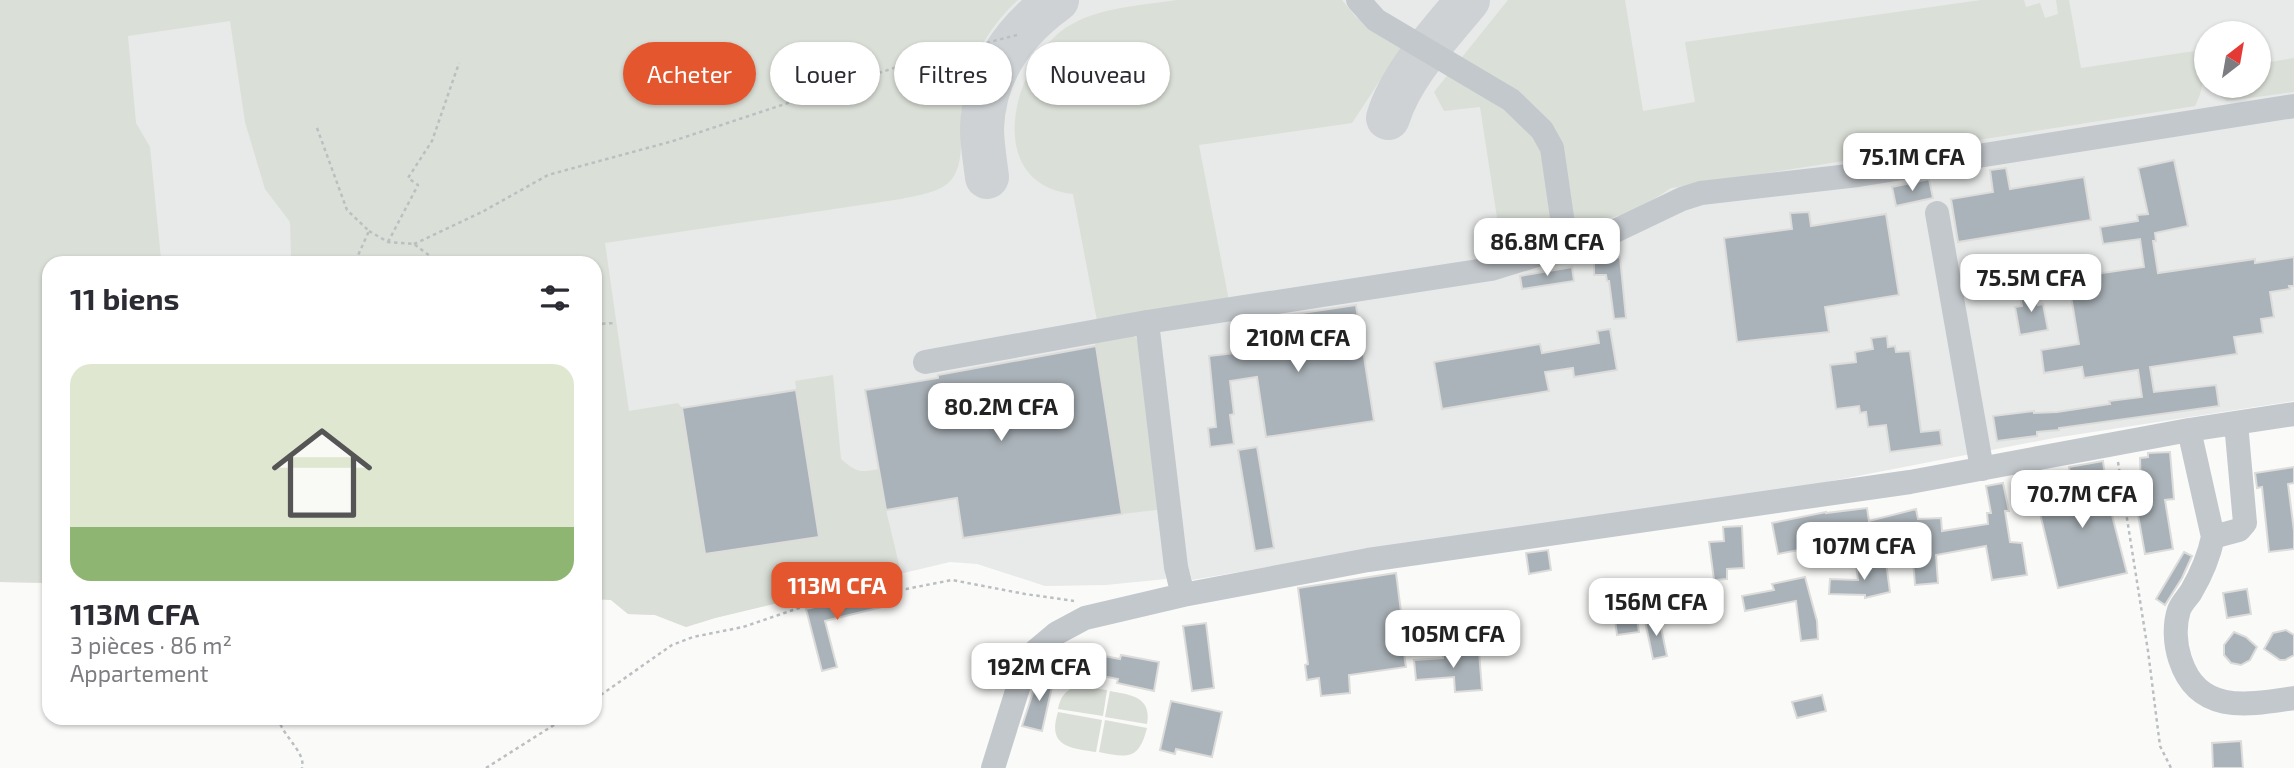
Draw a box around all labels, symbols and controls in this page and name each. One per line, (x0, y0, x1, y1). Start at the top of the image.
north arrow (2194, 21, 2272, 98)
map controls (2194, 21, 2271, 98)
chip: Acheter (623, 42, 756, 105)
chip: Louer (770, 42, 880, 105)
chip: Filtres (894, 42, 1012, 105)
chip: Nouveau (1026, 42, 1170, 105)
pin: 75.1M CFA (1832, 134, 1992, 193)
text: 75.1M CFA (1859, 142, 1965, 170)
pin: 86.8M CFA (1467, 218, 1627, 278)
text: 86.8M CFA (1490, 227, 1604, 255)
pin: 75.5M CFA (1951, 254, 2111, 314)
text: 75.5M CFA (1976, 263, 2086, 291)
icon: filters (536, 279, 574, 317)
text: 11 biens (70, 280, 179, 316)
pin: 210M CFA (1226, 314, 1370, 374)
text: 210M CFA (1246, 323, 1350, 351)
pin: 80.2M CFA (921, 384, 1081, 443)
text: 80.2M CFA (944, 392, 1058, 420)
icon: home (259, 410, 385, 536)
pin: 70.7M CFA (2002, 470, 2162, 530)
text: 70.7M CFA (2027, 479, 2137, 507)
pin: 107M CFA (1792, 522, 1936, 582)
text: 107M CFA (1813, 531, 1915, 559)
pin: 113M CFA (765, 562, 909, 622)
text: 113M CFA (787, 571, 887, 599)
pin: 156M CFA (1584, 578, 1728, 638)
text: 156M CFA (1605, 587, 1707, 615)
text: 113M CFA (70, 595, 199, 631)
pin: 105M CFA (1381, 610, 1525, 670)
text: 105M CFA (1401, 619, 1505, 647)
text: 3 pièces · 86 m² (70, 631, 232, 659)
pin: 192M CFA (967, 644, 1111, 703)
text: 192M CFA (987, 652, 1091, 680)
text: Appartement (70, 659, 209, 687)

